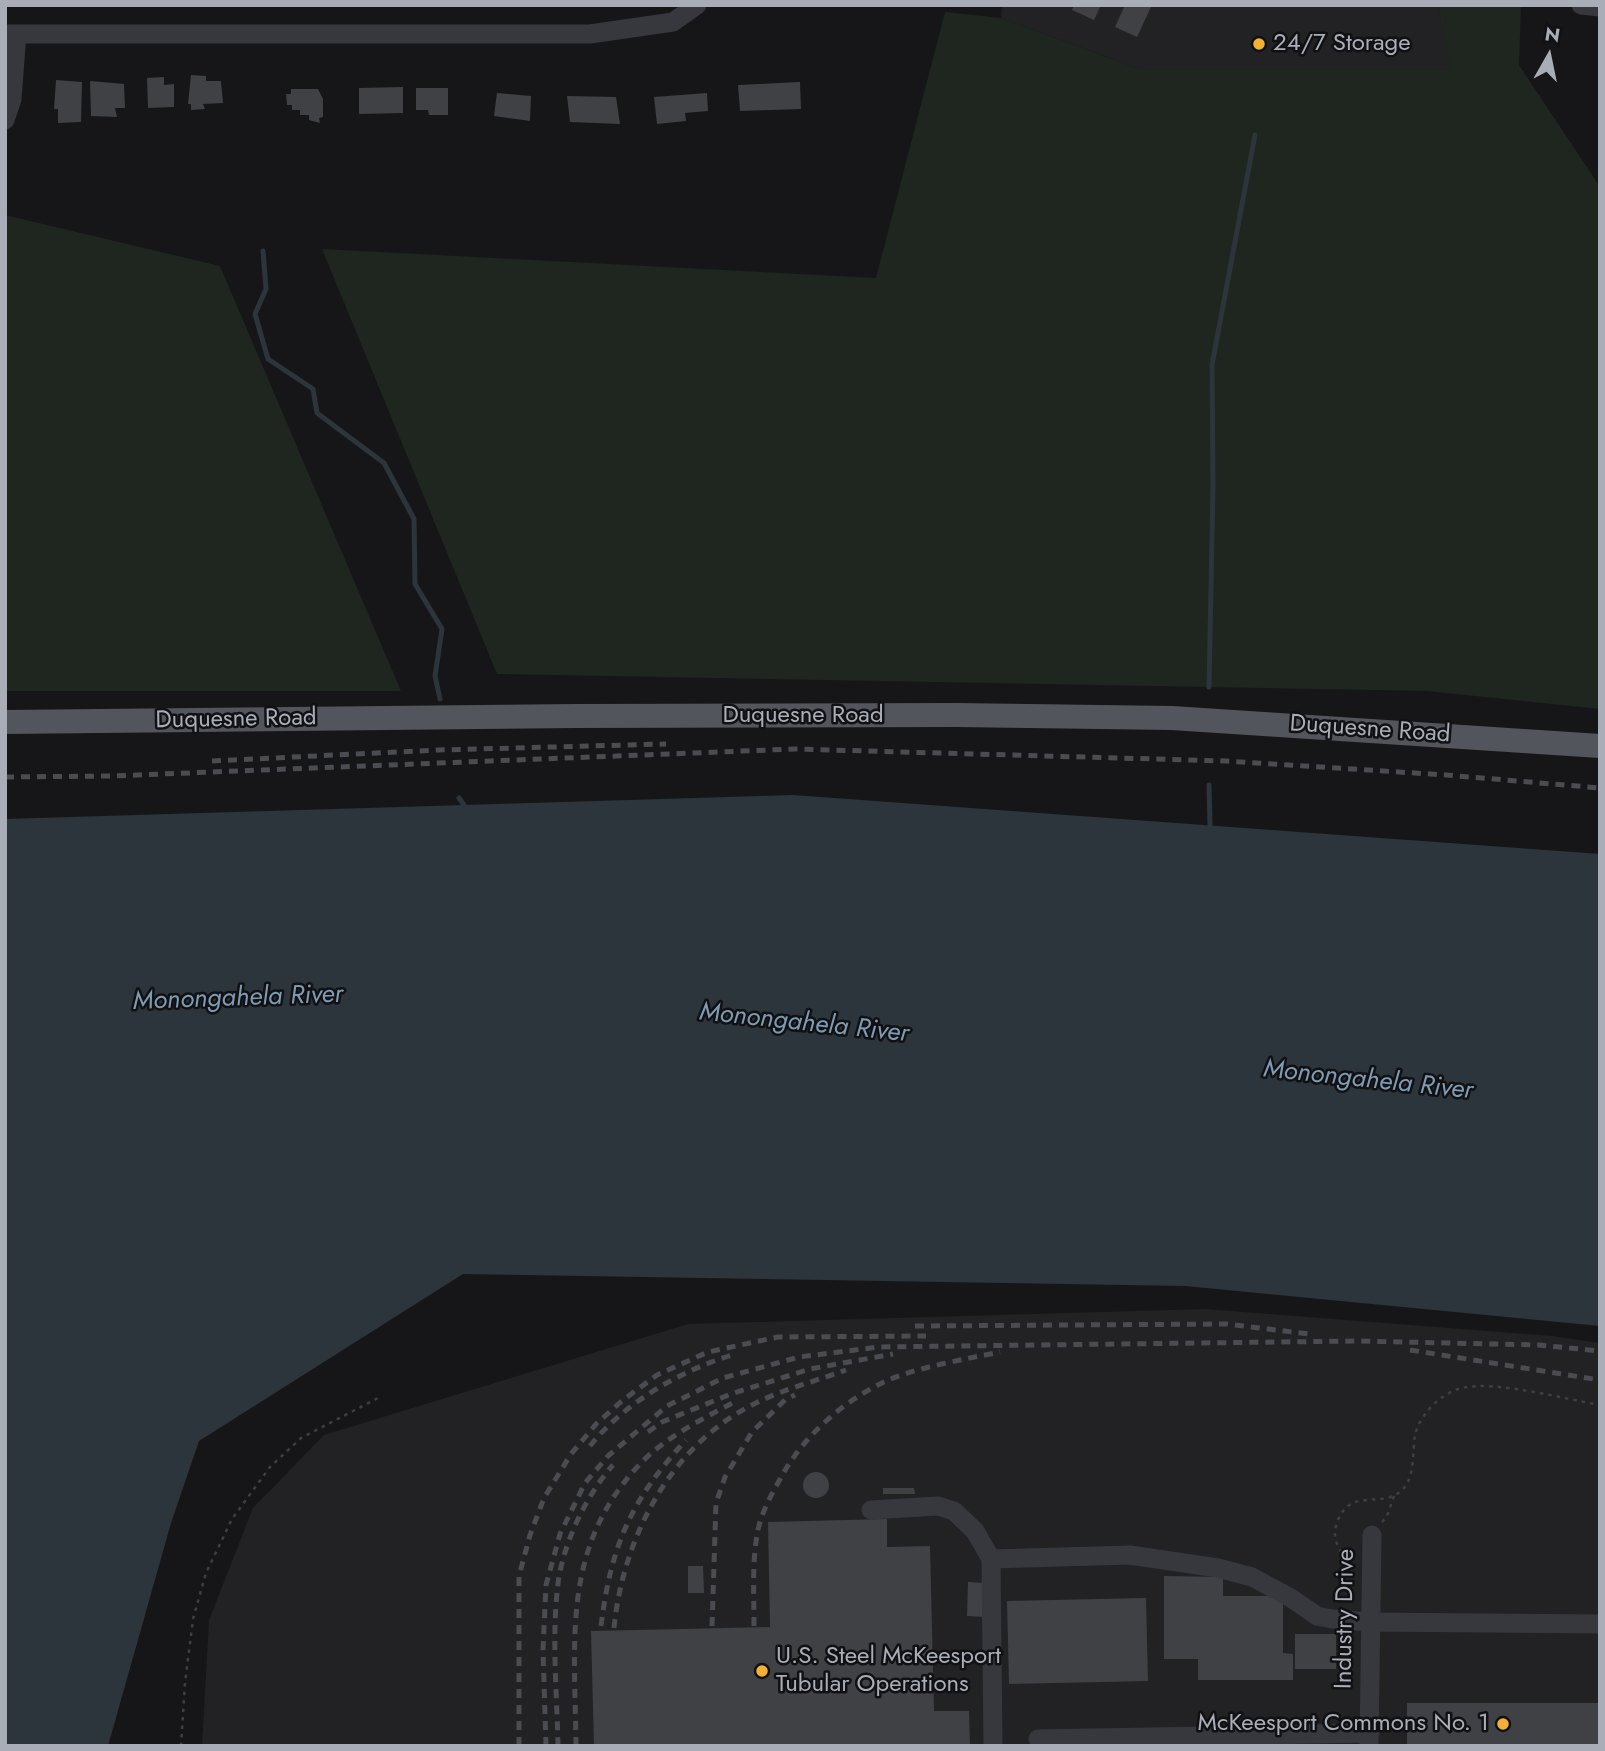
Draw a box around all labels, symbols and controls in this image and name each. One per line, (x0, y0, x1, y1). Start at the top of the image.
text: N (1543, 20, 1562, 49)
north arrow (1514, 21, 1584, 91)
place label: 24/7 Storage (1273, 30, 1411, 58)
marker: 24/7 Storage (1251, 36, 1267, 52)
street label: Duquesne Road (722, 702, 884, 730)
street label: Duquesne Road (155, 704, 317, 736)
street label: Duquesne Road (1289, 710, 1451, 750)
water label: Monongahela River (132, 980, 344, 1018)
water label: Monongahela River (698, 997, 910, 1051)
water label: Monongahela River (1262, 1054, 1474, 1108)
street label: Industry Drive (1330, 1549, 1362, 1689)
place label: U.S. Steel McKeesport Tubular Operations (776, 1643, 1001, 1699)
marker: U.S. Steel McKeesport Tubular Operations (754, 1663, 770, 1679)
place label: McKeesport Commons No. 1 (1198, 1710, 1489, 1738)
marker: McKeesport Commons No. 1 (1495, 1716, 1511, 1732)

